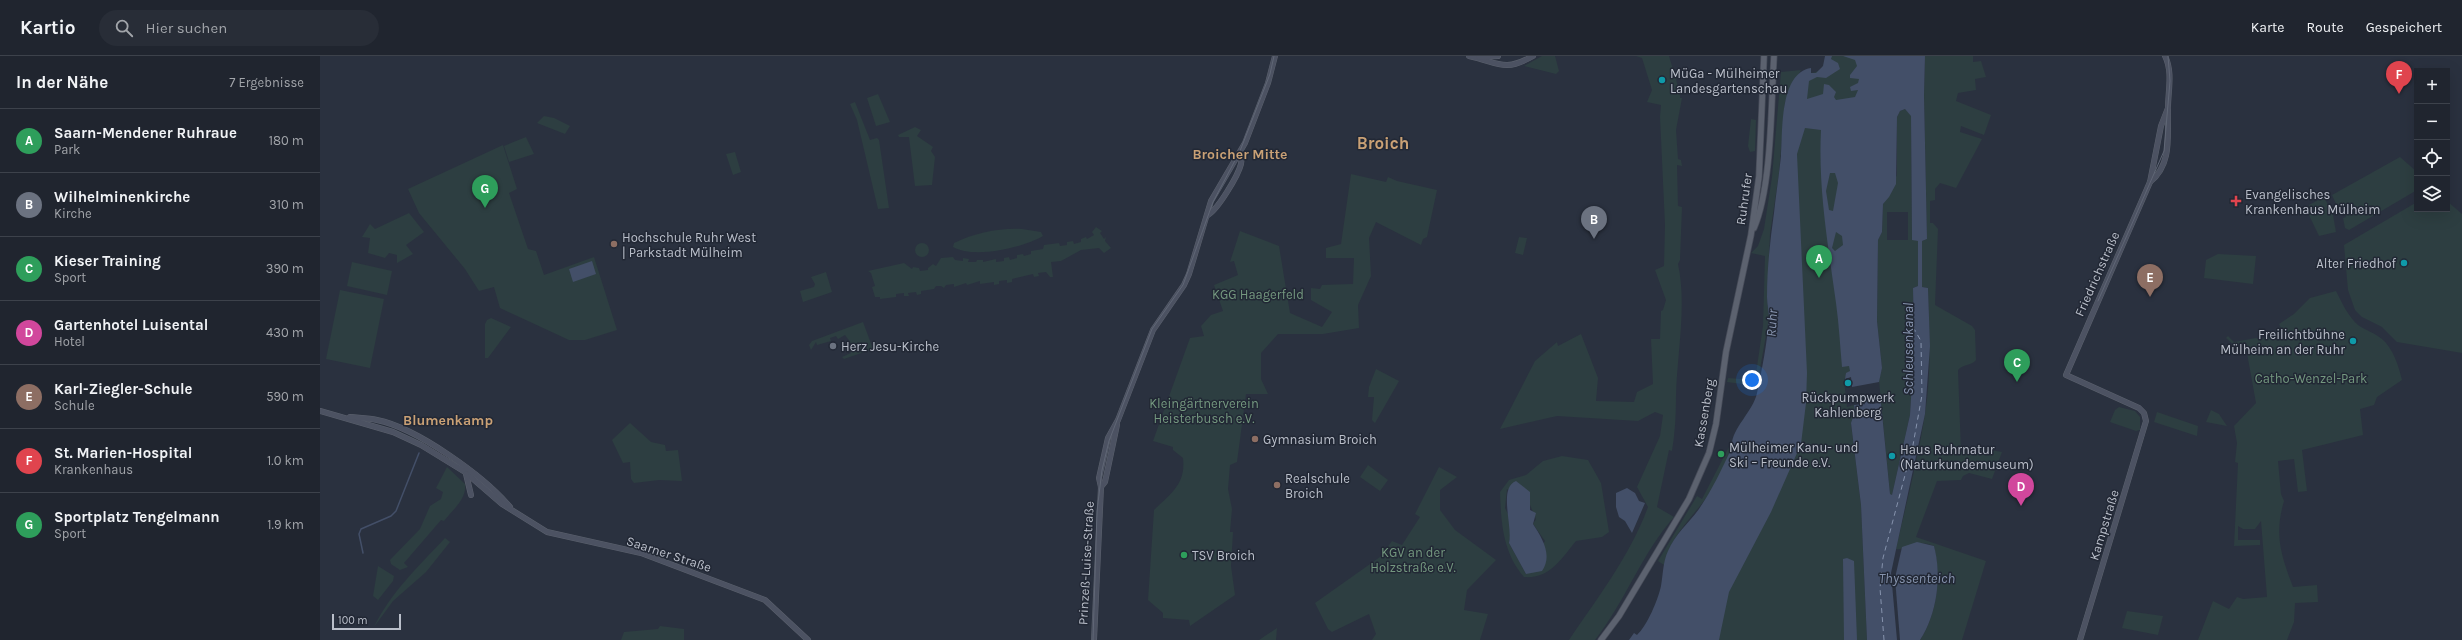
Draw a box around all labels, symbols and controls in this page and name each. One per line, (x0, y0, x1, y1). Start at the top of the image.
search box (99, 10, 379, 46)
text: Kartio (20, 17, 75, 39)
icon: search (113, 17, 135, 39)
text: Hier suchen (145, 19, 227, 37)
text: Karte (2251, 19, 2285, 36)
text: Route (2307, 19, 2344, 36)
text: Gespeichert (2366, 19, 2442, 36)
pin: F (2386, 61, 2412, 94)
place label: MüGa - Mülheimer Landesgartenschau (1670, 66, 1787, 96)
map controls (2414, 68, 2450, 212)
button: + (2414, 68, 2450, 104)
text: In der Nähe (16, 72, 108, 92)
text: 7 Ergebnisse (229, 75, 304, 90)
marker: MüGa - Mülheimer Landesgartenschau (1657, 75, 1667, 85)
button: − (2414, 104, 2450, 140)
text: Saarn-Mendener Ruhraue (54, 124, 237, 142)
text: A (25, 133, 33, 148)
text: 180 m (269, 133, 304, 148)
district label: Broich (1357, 133, 1409, 153)
button: locate (2414, 140, 2450, 176)
text: Park (54, 142, 80, 157)
district label: Broicher Mitte (1193, 146, 1287, 163)
street label: Ruhrufer (1733, 172, 1755, 226)
pin: G (472, 175, 498, 208)
button: layers (2414, 176, 2450, 212)
place label: Evangelisches Krankenhaus Mülheim (2245, 187, 2380, 217)
text: Wilhelminenkirche (54, 188, 190, 206)
marker: Evangelisches Krankenhaus Mülheim (2230, 195, 2242, 207)
text: B (25, 197, 33, 212)
text: 310 m (269, 197, 304, 212)
text: Kirche (54, 206, 92, 221)
pin: B (1581, 206, 1607, 239)
street label: Friedrichstraße (2072, 229, 2123, 319)
place label: Hochschule Ruhr West | Parkstadt Mülheim (622, 230, 756, 260)
marker: Hochschule Ruhr West | Parkstadt Mülheim (609, 239, 619, 249)
pin: A (1806, 245, 1832, 278)
text: Kieser Training (54, 252, 161, 270)
place label: Alter Friedhof (2316, 256, 2397, 271)
marker: Alter Friedhof (2399, 258, 2409, 268)
text: C (25, 261, 33, 276)
text: 390 m (266, 261, 304, 276)
pin: E (2137, 264, 2163, 297)
text: Sport (54, 270, 86, 285)
park label: KGG Haagerfeld (1212, 287, 1304, 302)
water label: Schleusenkanal (1900, 302, 1917, 395)
water label: Ruhr (1763, 307, 1782, 337)
text: Gartenhotel Luisental (54, 316, 208, 334)
text: D (25, 325, 33, 340)
text: 430 m (266, 325, 304, 340)
place label: Freilichtbühne Mülheim an der Ruhr (2220, 327, 2345, 357)
text: Hotel (54, 334, 85, 349)
marker: Freilichtbühne Mülheim an der Ruhr (2348, 336, 2358, 346)
place label: Herz Jesu-Kirche (841, 339, 939, 354)
marker: Herz Jesu-Kirche (828, 341, 838, 351)
pin: C (2004, 349, 2030, 382)
your location (1742, 370, 1762, 390)
park label: Catho-Wenzel-Park (2255, 371, 2367, 386)
street label: Kassenberg (1691, 377, 1718, 449)
marker: Rückpumpwerk Kahlenberg (1843, 378, 1853, 388)
text: Karl-Ziegler-Schule (54, 380, 192, 398)
text: E (25, 389, 33, 404)
text: 590 m (266, 389, 304, 404)
place label: Rückpumpwerk Kahlenberg (1801, 390, 1895, 420)
park label: Kleingärtnerverein Heisterbusch e.V. (1149, 396, 1259, 426)
text: Schule (54, 398, 95, 413)
district label: Blumenkamp (403, 412, 493, 429)
place label: Gymnasium Broich (1263, 432, 1377, 447)
marker: Gymnasium Broich (1250, 434, 1260, 444)
place label: Mülheimer Kanu- und Ski – Freunde e.V. (1729, 440, 1858, 470)
place label: Haus Ruhrnatur (Naturkundemuseum) (1900, 442, 2034, 472)
text: St. Marien-Hospital (54, 444, 192, 462)
marker: Mülheimer Kanu- und Ski – Freunde e.V. (1716, 449, 1726, 459)
marker: Haus Ruhrnatur (Naturkundemuseum) (1887, 451, 1897, 461)
text: F (25, 453, 33, 468)
text: 1.0 km (267, 453, 304, 468)
text: Krankenhaus (54, 462, 133, 477)
place label: Realschule Broich (1285, 471, 1350, 501)
pin: D (2008, 473, 2034, 506)
marker: Realschule Broich (1272, 480, 1282, 490)
street label: Kampstraße (2086, 488, 2122, 562)
street label: Prinzeß-Luise-Straße (1075, 500, 1097, 625)
text: Sportplatz Tengelmann (54, 508, 220, 526)
text: G (25, 517, 33, 532)
text: 1.9 km (267, 517, 304, 532)
text: Sport (54, 526, 86, 541)
street label: Saarner Straße (625, 533, 714, 575)
park label: KGV an der Holzstraße e.V. (1370, 545, 1456, 575)
place label: TSV Broich (1192, 548, 1255, 563)
marker: TSV Broich (1179, 550, 1189, 560)
water label: Thyssenteich (1879, 570, 1955, 587)
scale bar (332, 612, 401, 631)
text: 100 m (338, 614, 368, 627)

